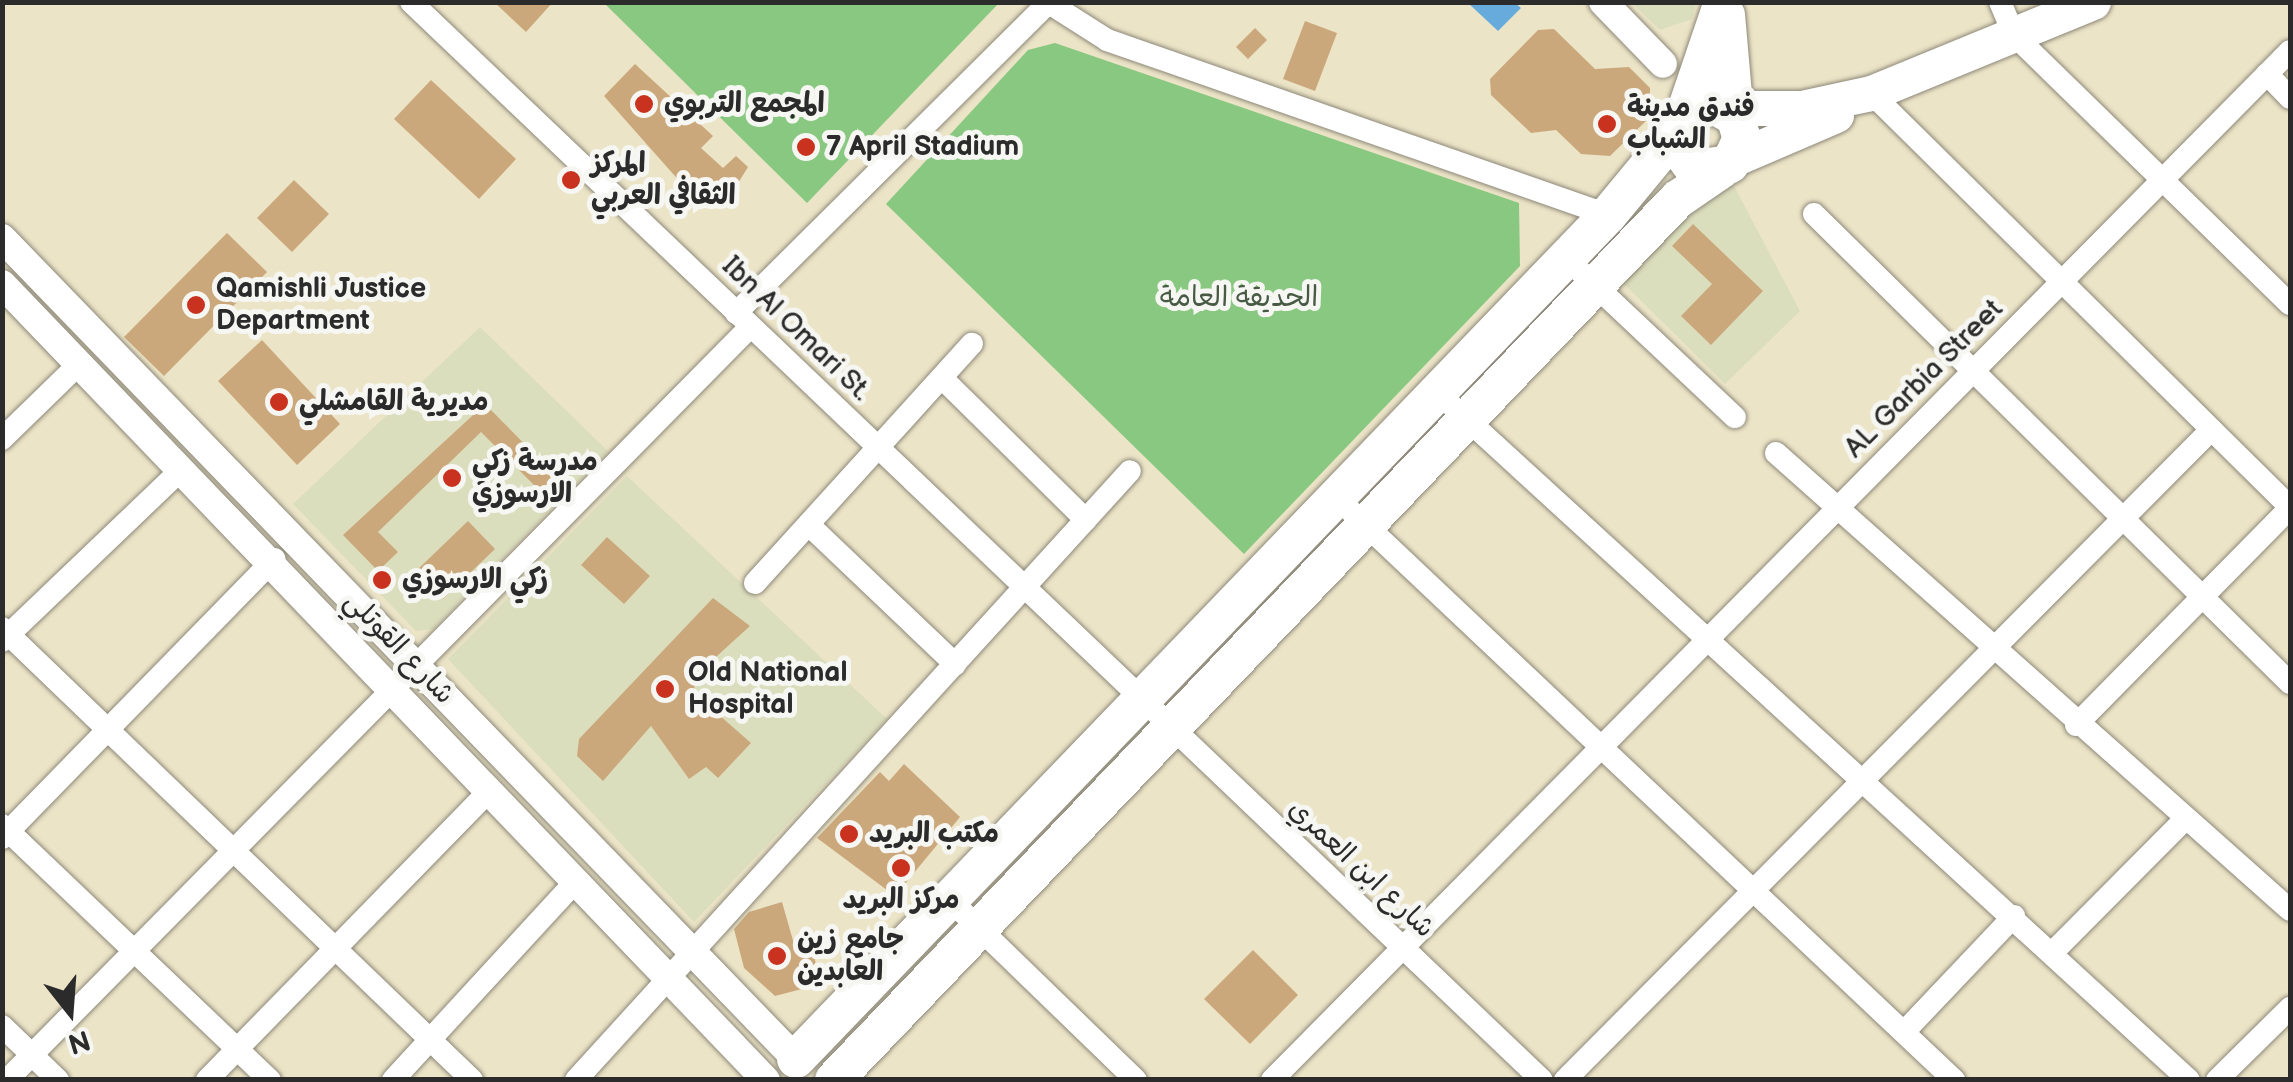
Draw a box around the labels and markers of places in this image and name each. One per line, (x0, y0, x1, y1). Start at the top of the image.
place label: المجمع التربوي (664, 87, 825, 121)
place label: فندق مدينة الشباب (1627, 91, 1755, 157)
marker: المجمع التربوي (633, 93, 655, 115)
marker: فندق مدينة الشباب (1596, 113, 1618, 135)
place label: 7 April Stadium (826, 130, 1019, 164)
marker: 7 April Stadium (795, 136, 817, 158)
place label: المركز الثقافي العربي (591, 147, 736, 213)
marker: المركز الثقافي العربي (560, 169, 582, 191)
place label: Qamishli Justice Department (216, 272, 426, 338)
marker: Qamishli Justice Department (185, 294, 207, 316)
place label: مديرية القامشلي (299, 385, 488, 419)
marker: مديرية القامشلي (268, 391, 290, 413)
place label: مدرسة زكي الارسوزي (472, 445, 598, 511)
marker: مدرسة زكي الارسوزي (441, 467, 463, 489)
place label: زكي الارسوزي (402, 563, 548, 597)
marker: زكي الارسوزي (371, 569, 393, 591)
place label: Old National Hospital (688, 656, 847, 722)
marker: Old National Hospital (652, 676, 678, 702)
place label: مكتب البريد (869, 817, 999, 851)
marker: مكتب البريد (838, 823, 860, 845)
marker: مركز البريد (890, 857, 912, 879)
place label: مركز البريد (842, 883, 960, 917)
place label: جامع زين العابدين (797, 923, 904, 989)
marker: جامع زين العابدين (766, 945, 788, 967)

